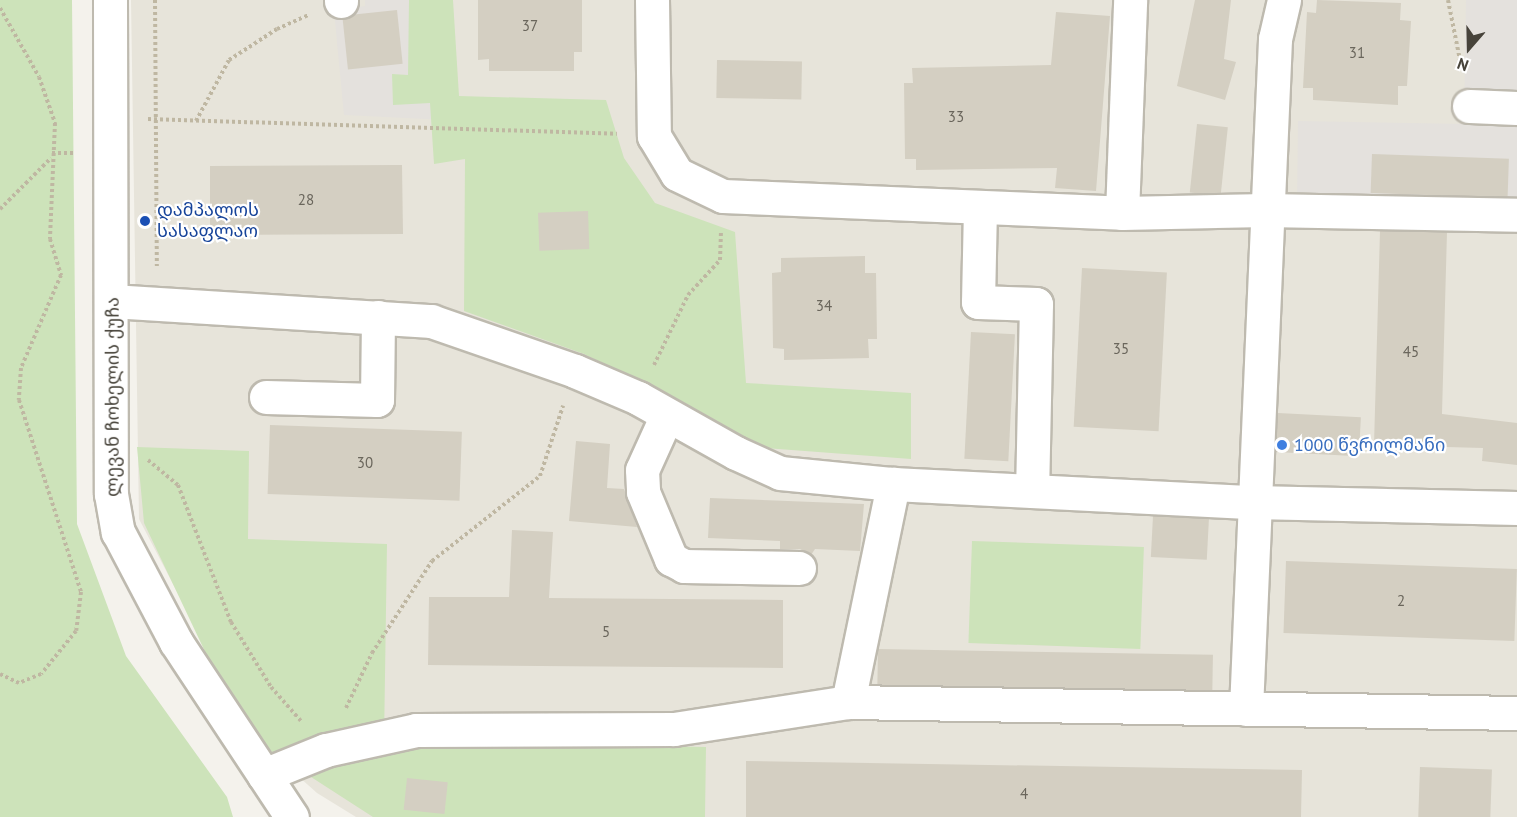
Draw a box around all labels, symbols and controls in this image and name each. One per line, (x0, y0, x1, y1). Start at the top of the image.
house number: 37 (522, 17, 538, 35)
north arrow (1439, 18, 1499, 78)
house number: 31 (1349, 44, 1365, 62)
text: N (1454, 54, 1471, 76)
house number: 33 (948, 108, 964, 126)
house number: 28 (298, 191, 314, 209)
place label: დამპალოს სასაფლაო (157, 200, 259, 242)
marker: დამპალოს სასაფლაო (138, 214, 152, 228)
street label: ლევან ჩოხელის ქუჩა (102, 297, 124, 497)
house number: 34 (816, 297, 832, 315)
house number: 35 (1113, 340, 1129, 358)
house number: 45 (1403, 343, 1419, 361)
place label: 1000 წვრილმანი (1294, 434, 1445, 456)
marker: 1000 წვრილმანი (1275, 438, 1289, 452)
house number: 30 (357, 454, 373, 472)
house number: 2 (1397, 592, 1405, 610)
house number: 5 (602, 623, 610, 641)
house number: 4 (1020, 785, 1028, 803)

